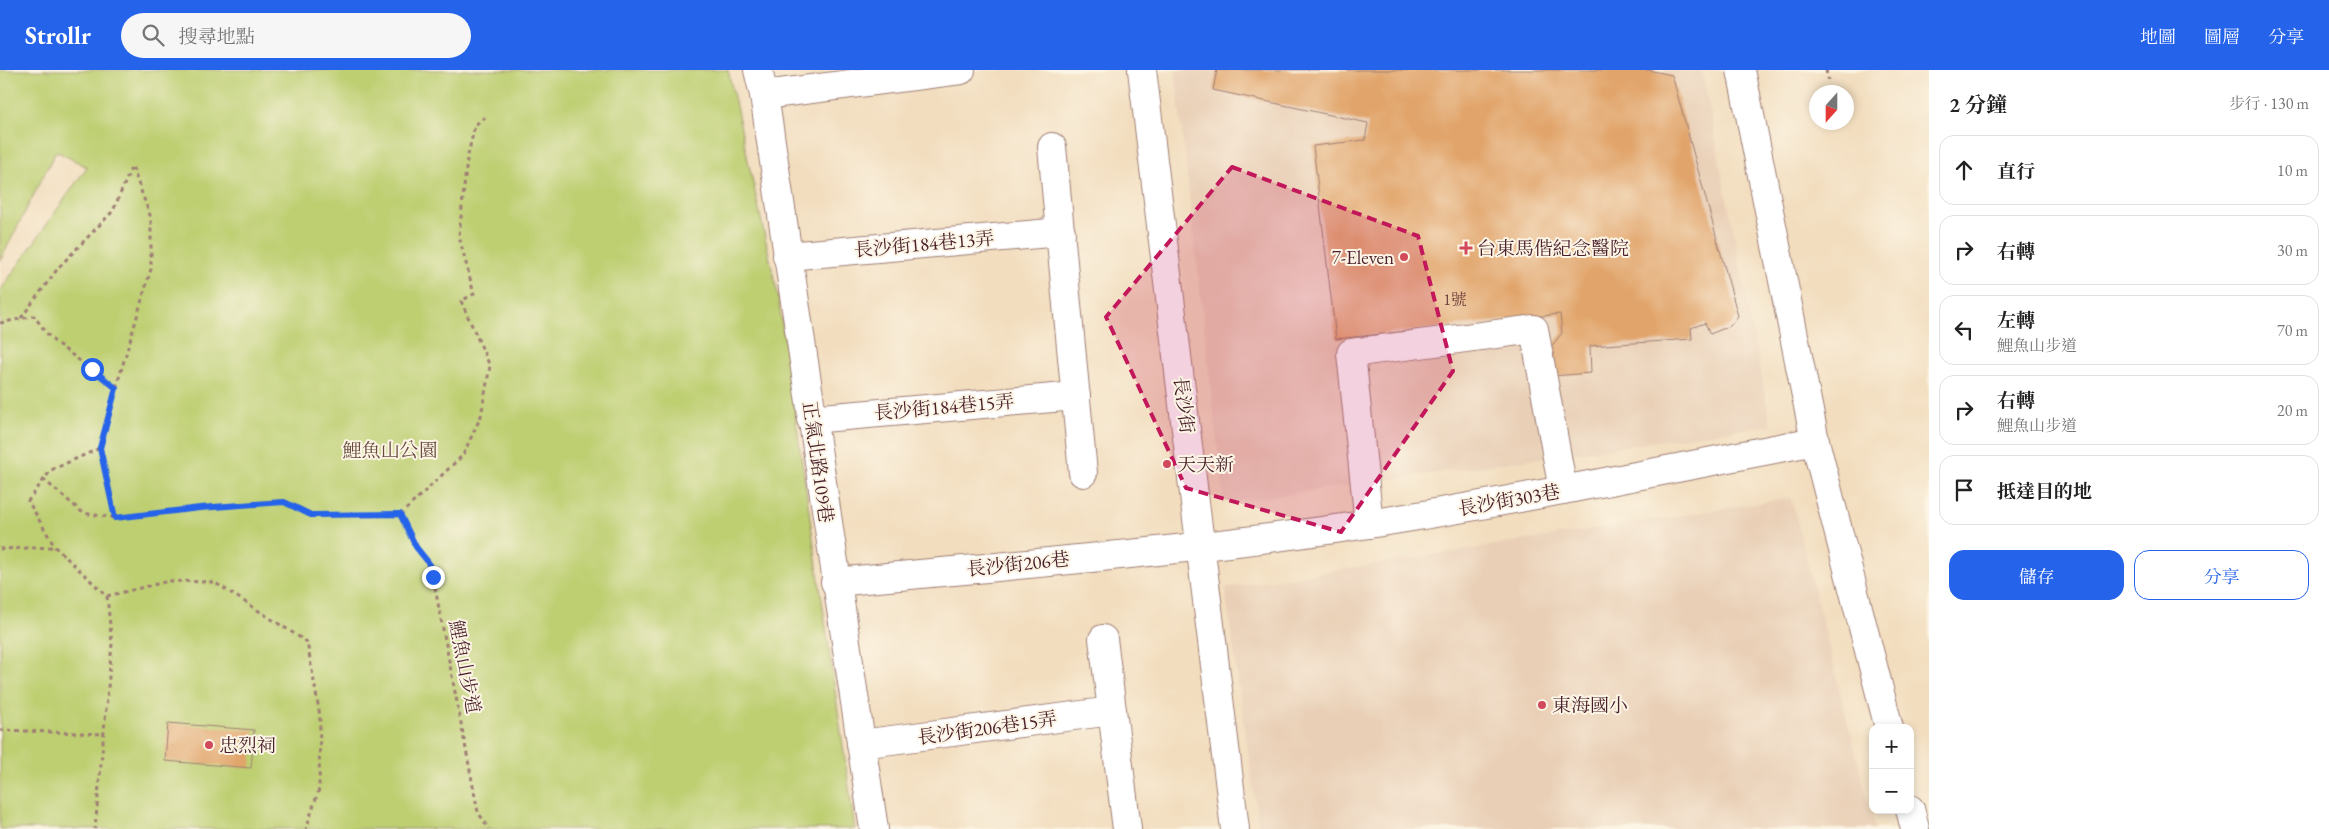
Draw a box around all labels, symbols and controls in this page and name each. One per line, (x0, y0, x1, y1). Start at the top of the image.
search box (121, 13, 471, 58)
text: Strollr (25, 20, 91, 51)
icon: search (139, 21, 167, 49)
text: 搜尋地點 (179, 24, 255, 49)
text: 地圖 (2140, 25, 2176, 48)
text: 圖層 (2204, 25, 2240, 48)
text: 分享 (2268, 25, 2304, 48)
north arrow (1809, 85, 1854, 130)
text: 2 分鐘 (1949, 91, 2007, 118)
text: 步行 · 130 m (2229, 93, 2309, 114)
icon: ahead (1950, 156, 1978, 184)
text: 直行 (1997, 159, 2035, 184)
text: 10 m (2277, 160, 2308, 181)
street label: 長沙街184巷13弄 (853, 225, 995, 263)
place label: 台東馬偕紀念醫院 (1477, 236, 1629, 261)
icon: right (1950, 236, 1978, 264)
text: 右轉 (1997, 239, 2035, 264)
text: 30 m (2277, 240, 2308, 261)
marker: 台東馬偕紀念醫院 (1459, 241, 1473, 255)
place label: 7-Eleven (1332, 245, 1394, 270)
marker: 7-Eleven (1398, 251, 1410, 263)
house number: 1號 (1443, 289, 1467, 310)
text: 左轉 (1997, 308, 2035, 333)
icon: left (1950, 316, 1978, 344)
text: 70 m (2277, 320, 2308, 341)
text: 鯉魚山步道 (1997, 335, 2077, 356)
route start (81, 358, 104, 381)
street label: 長沙街 (1168, 375, 1200, 435)
street label: 長沙街184巷15弄 (873, 388, 1015, 426)
text: 右轉 (1997, 388, 2035, 413)
icon: right (1950, 396, 1978, 424)
street label: 正氣北路109巷 (797, 400, 839, 524)
text: 20 m (2277, 400, 2308, 421)
text: 鯉魚山步道 (1997, 415, 2077, 436)
park label: 鯉魚山公園 (342, 438, 438, 463)
place label: 天天新 (1177, 452, 1234, 477)
marker: 天天新 (1161, 458, 1173, 470)
icon: arrive (1950, 476, 1978, 504)
street label: 長沙街303巷 (1456, 479, 1562, 521)
text: 抵達目的地 (1997, 479, 2092, 504)
street label: 長沙街206巷 (965, 546, 1071, 582)
button: 儲存 (1949, 550, 2124, 600)
button: 分享 (2134, 550, 2309, 600)
route end (422, 566, 445, 589)
street label: 鯉魚山步道 (444, 618, 486, 716)
place label: 東海國小 (1552, 693, 1628, 718)
marker: 東海國小 (1536, 699, 1548, 711)
street label: 長沙街206巷15弄 (916, 706, 1058, 750)
map controls (1869, 724, 1914, 814)
button: + (1869, 724, 1914, 769)
place label: 忠烈祠 (219, 733, 276, 758)
marker: 忠烈祠 (203, 739, 215, 751)
button: − (1869, 769, 1914, 814)

